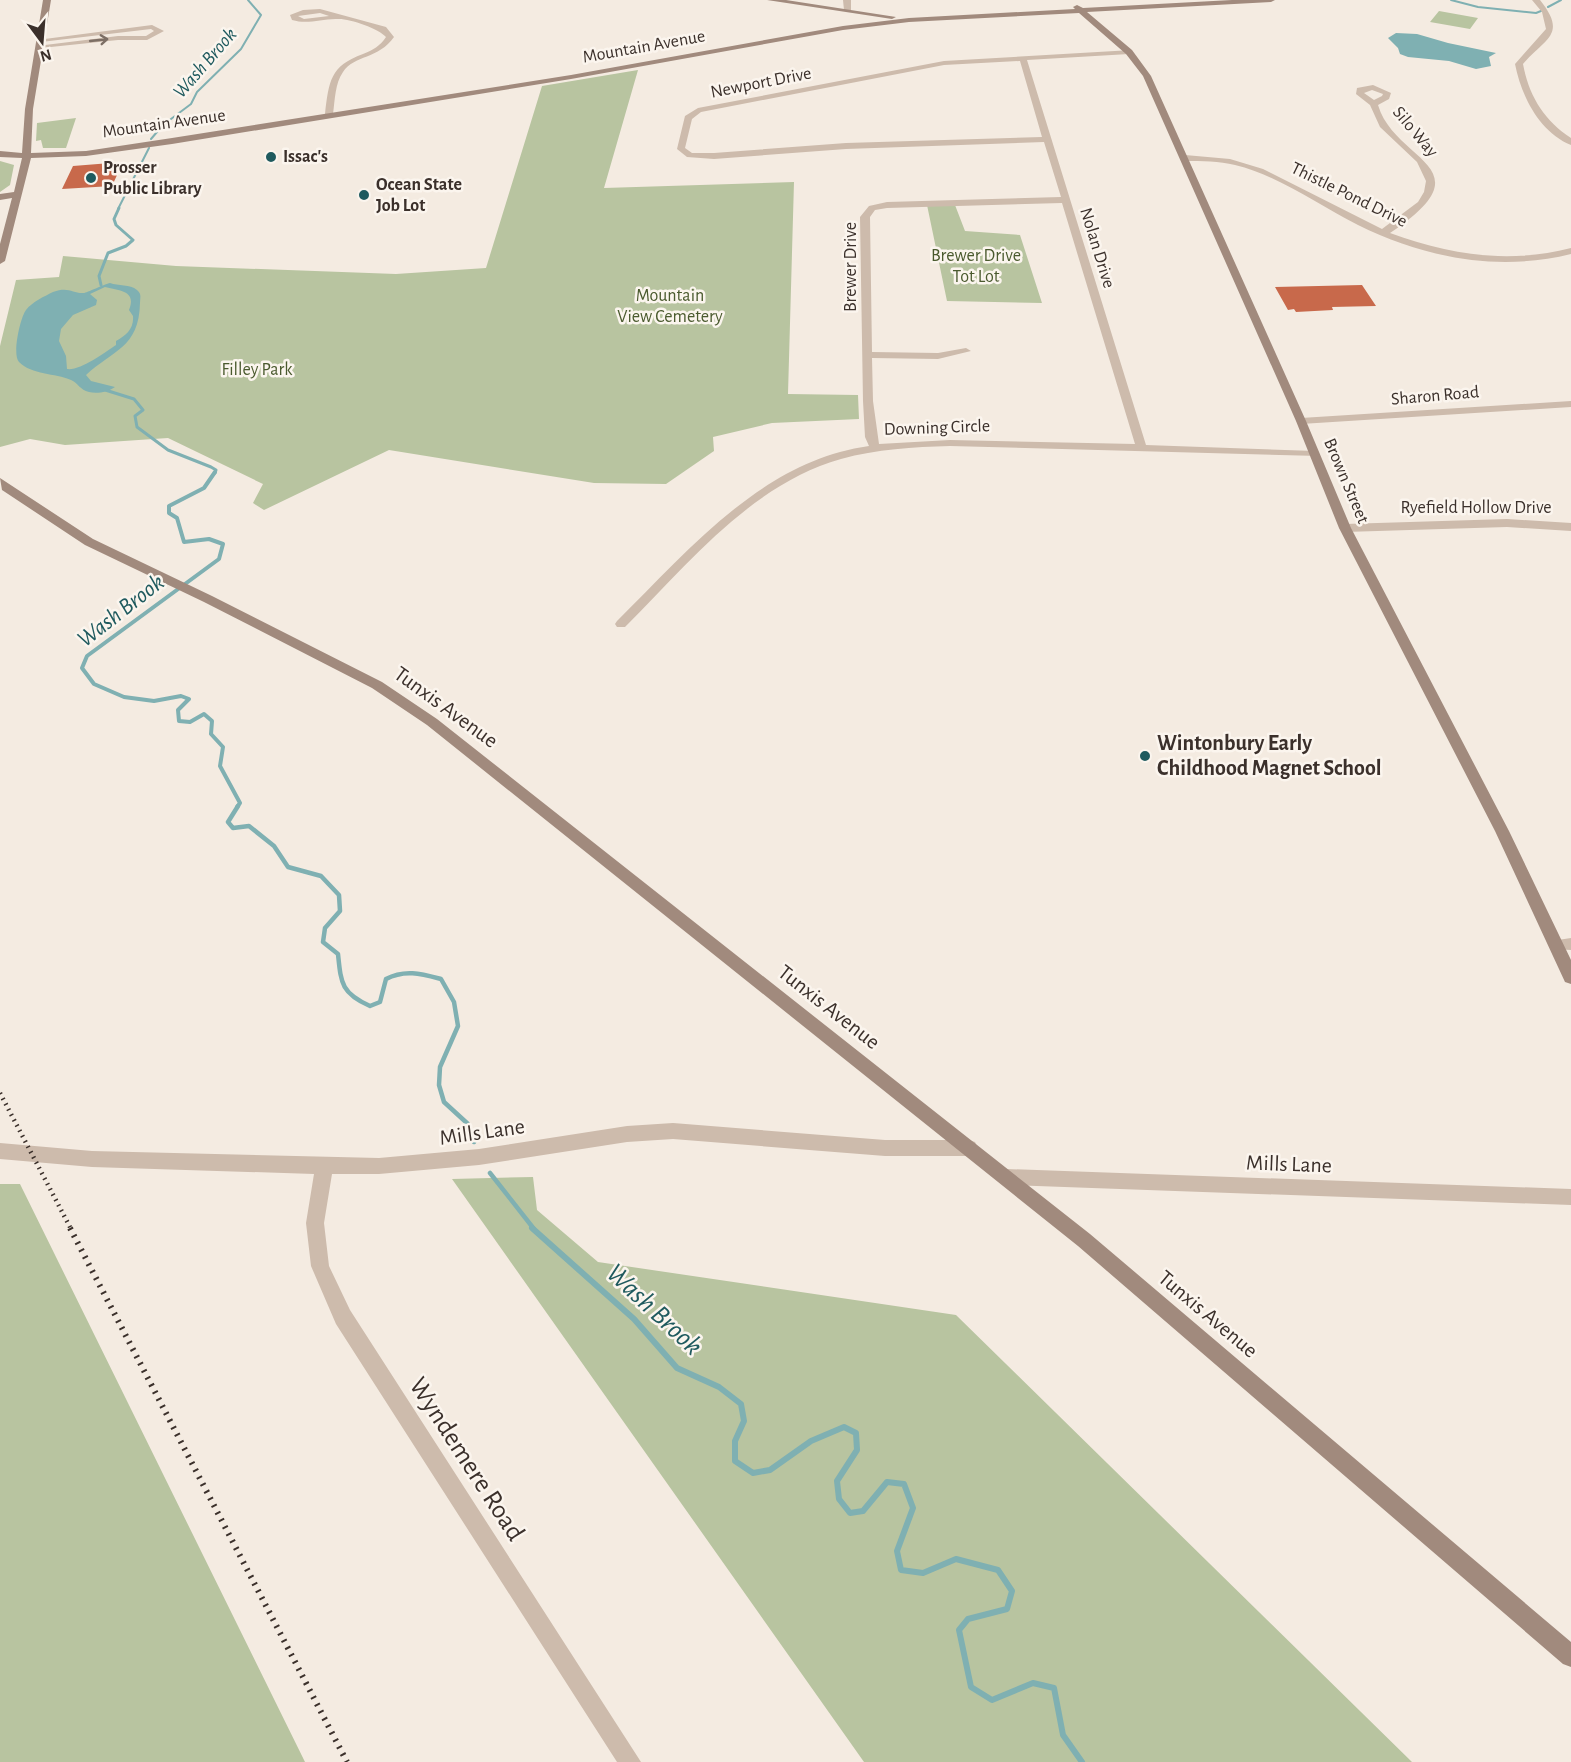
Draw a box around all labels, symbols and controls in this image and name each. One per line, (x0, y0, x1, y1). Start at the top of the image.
north arrow (12, 12, 72, 72)
water label: Wash Brook (169, 24, 241, 102)
street label: Mountain Avenue (581, 27, 707, 67)
one-way arrow (88, 34, 108, 45)
text: N (38, 46, 53, 65)
street label: Newport Drive (709, 64, 813, 102)
street label: Silo Way (1389, 103, 1441, 161)
street label: Mountain Avenue (101, 106, 227, 142)
place label: Issac's (283, 148, 328, 166)
marker: Issac's (264, 150, 278, 164)
place label: Prosser Public Library (103, 159, 203, 198)
street label: Thistle Pond Drive (1288, 159, 1410, 231)
marker: Prosser Public Library (84, 171, 98, 185)
place label: Ocean State Job Lot (376, 176, 462, 215)
marker: Ocean State Job Lot (357, 188, 371, 202)
street label: Nolan Drive (1076, 206, 1118, 290)
street label: Brewer Drive (842, 222, 860, 312)
park label: Brewer Drive Tot Lot (931, 247, 1021, 286)
park label: Mountain View Cemetery (617, 287, 723, 326)
park label: Filley Park (221, 361, 293, 379)
street label: Sharon Road (1390, 383, 1480, 409)
street label: Downing Circle (884, 417, 990, 439)
street label: Brown Street (1320, 436, 1372, 526)
street label: Ryefield Hollow Drive (1400, 499, 1552, 517)
water label: Wash Brook (73, 570, 169, 652)
street label: Tunxis Avenue (390, 662, 502, 752)
place label: Wintonbury Early Childhood Magnet School (1157, 732, 1382, 779)
marker: Wintonbury Early Childhood Magnet School (1138, 749, 1152, 763)
street label: Tunxis Avenue (774, 961, 884, 1053)
street label: Mills Lane (438, 1115, 526, 1149)
street label: Mills Lane (1246, 1152, 1332, 1176)
water label: Wash Brook (601, 1259, 707, 1361)
street label: Tunxis Avenue (1154, 1266, 1262, 1362)
street label: Wyndemere Road (403, 1373, 530, 1546)

